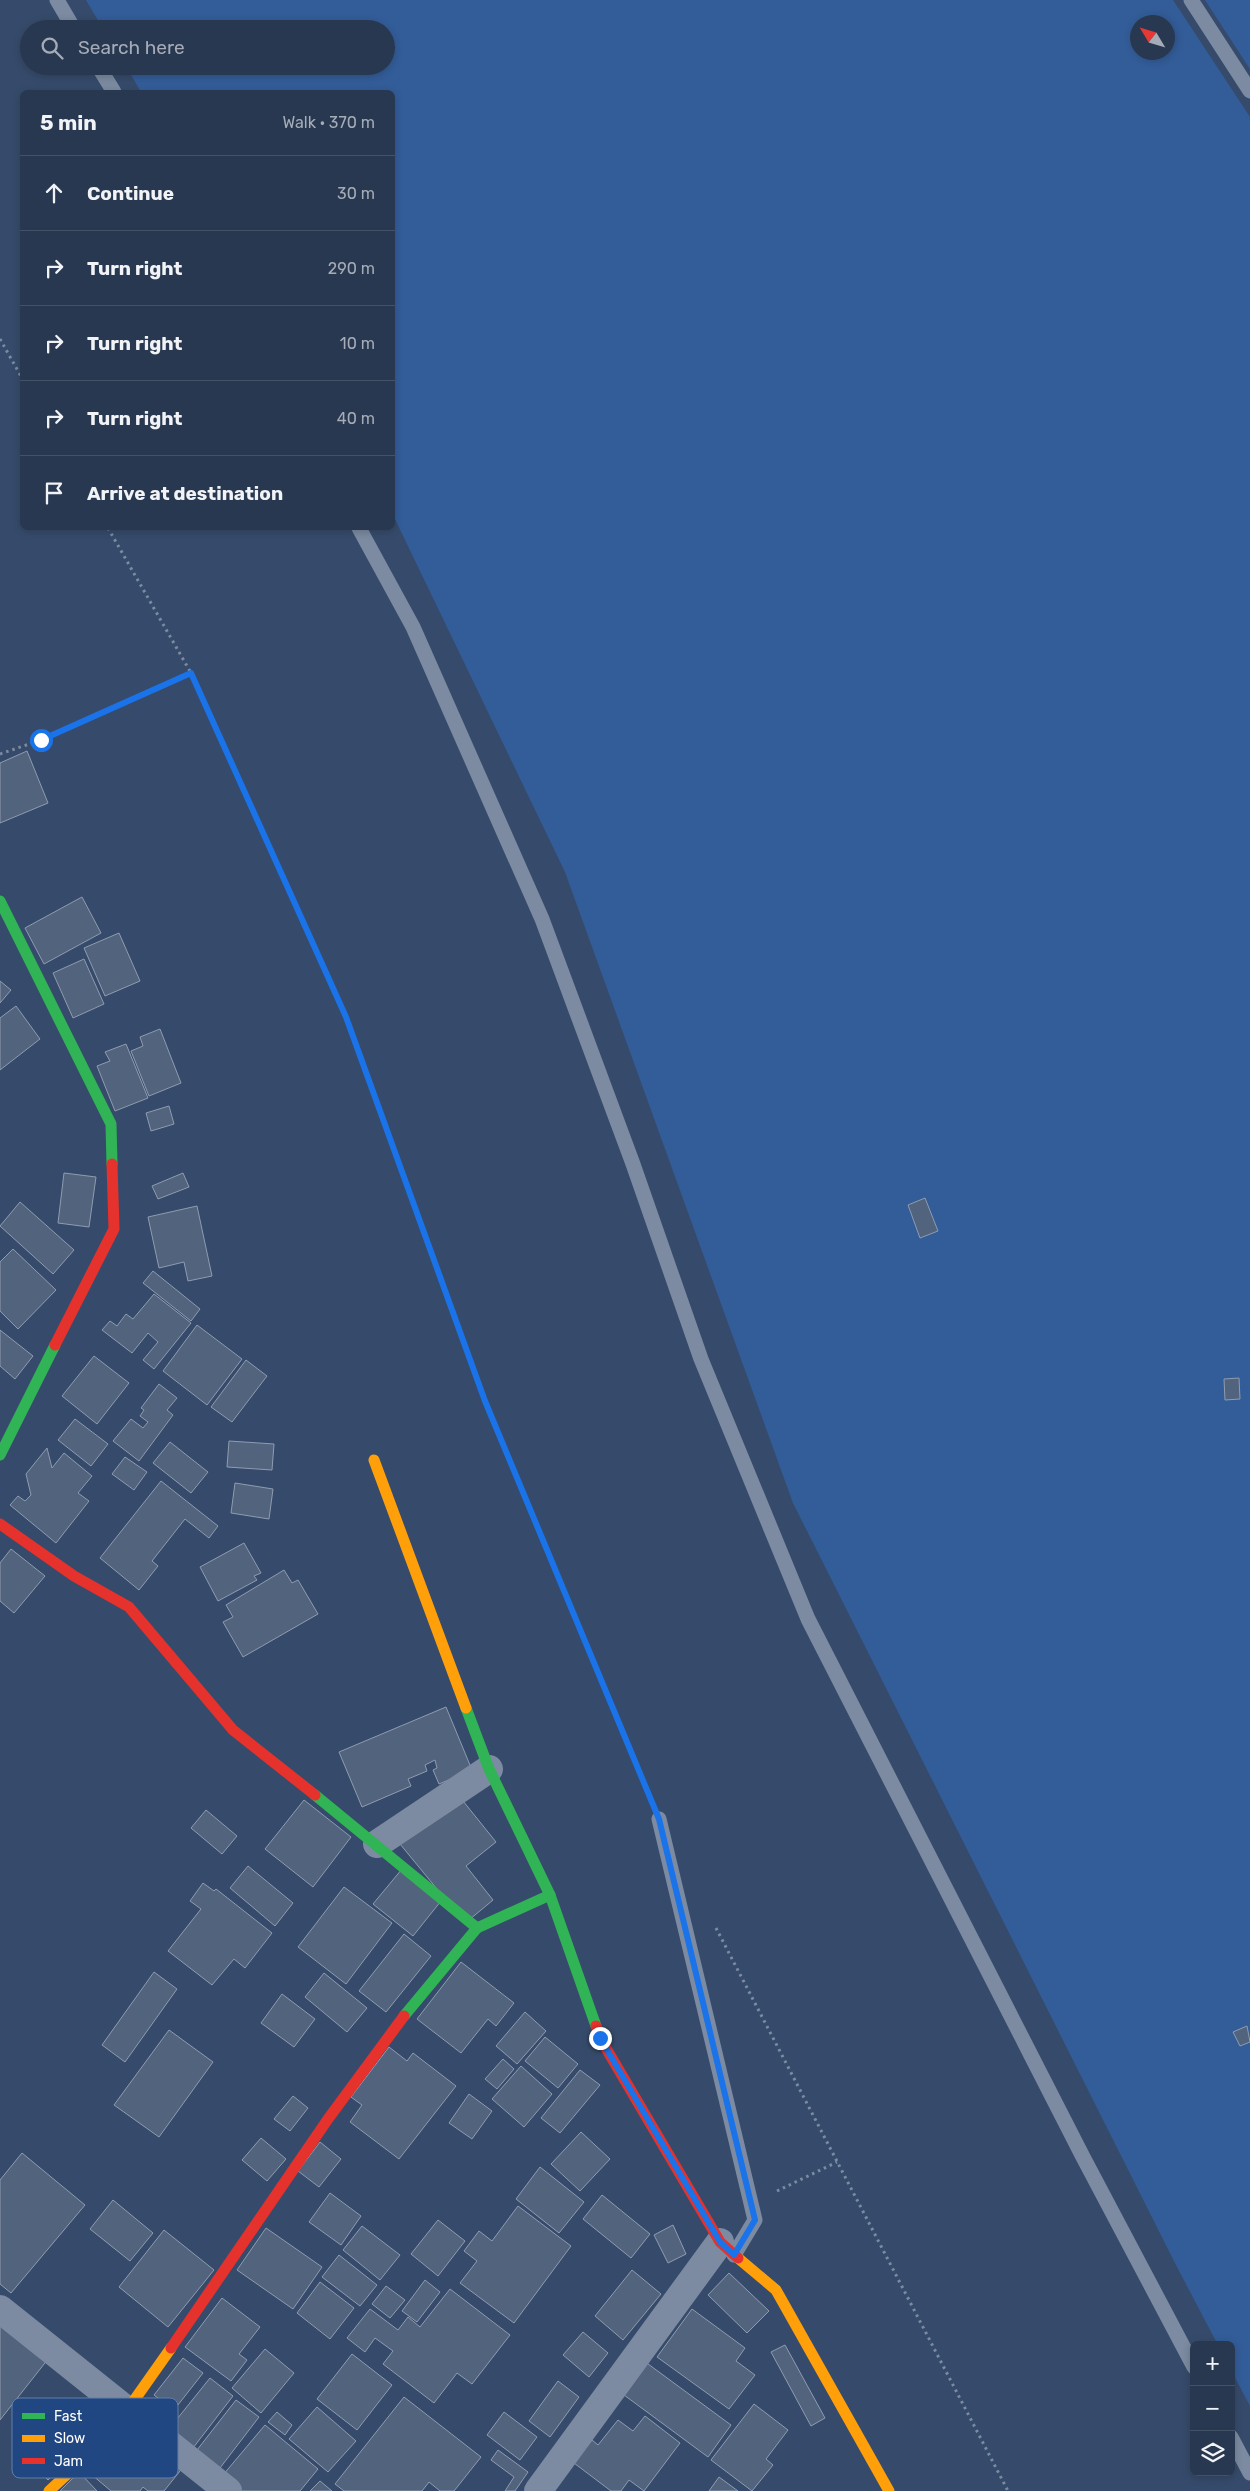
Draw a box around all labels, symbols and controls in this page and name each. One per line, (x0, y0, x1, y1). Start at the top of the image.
north arrow (1130, 15, 1175, 60)
search box (20, 20, 395, 75)
icon: search (38, 34, 66, 62)
text: Search here (78, 36, 185, 59)
text: 5 min (40, 110, 97, 135)
text: Walk · 370 m (282, 113, 375, 132)
icon: ahead (40, 179, 68, 207)
text: Continue (87, 182, 174, 205)
text: 30 m (337, 184, 375, 203)
icon: right (40, 254, 68, 282)
text: Turn right (87, 257, 182, 280)
text: 290 m (328, 259, 375, 278)
icon: right (40, 329, 68, 357)
text: Turn right (87, 332, 182, 355)
text: 10 m (340, 334, 375, 353)
icon: right (40, 404, 68, 432)
text: Turn right (87, 407, 182, 430)
text: 40 m (337, 409, 375, 428)
icon: arrive (40, 479, 68, 507)
text: Arrive at destination (87, 482, 283, 505)
route start (30, 729, 53, 752)
route end (589, 2027, 612, 2050)
map controls (1190, 2341, 1235, 2476)
button: + (1190, 2341, 1235, 2386)
button: − (1190, 2386, 1235, 2431)
legend (12, 2398, 178, 2478)
text: Fast (54, 2408, 83, 2425)
text: Slow (54, 2430, 85, 2447)
button: layers (1190, 2431, 1235, 2476)
text: Jam (54, 2453, 83, 2470)

